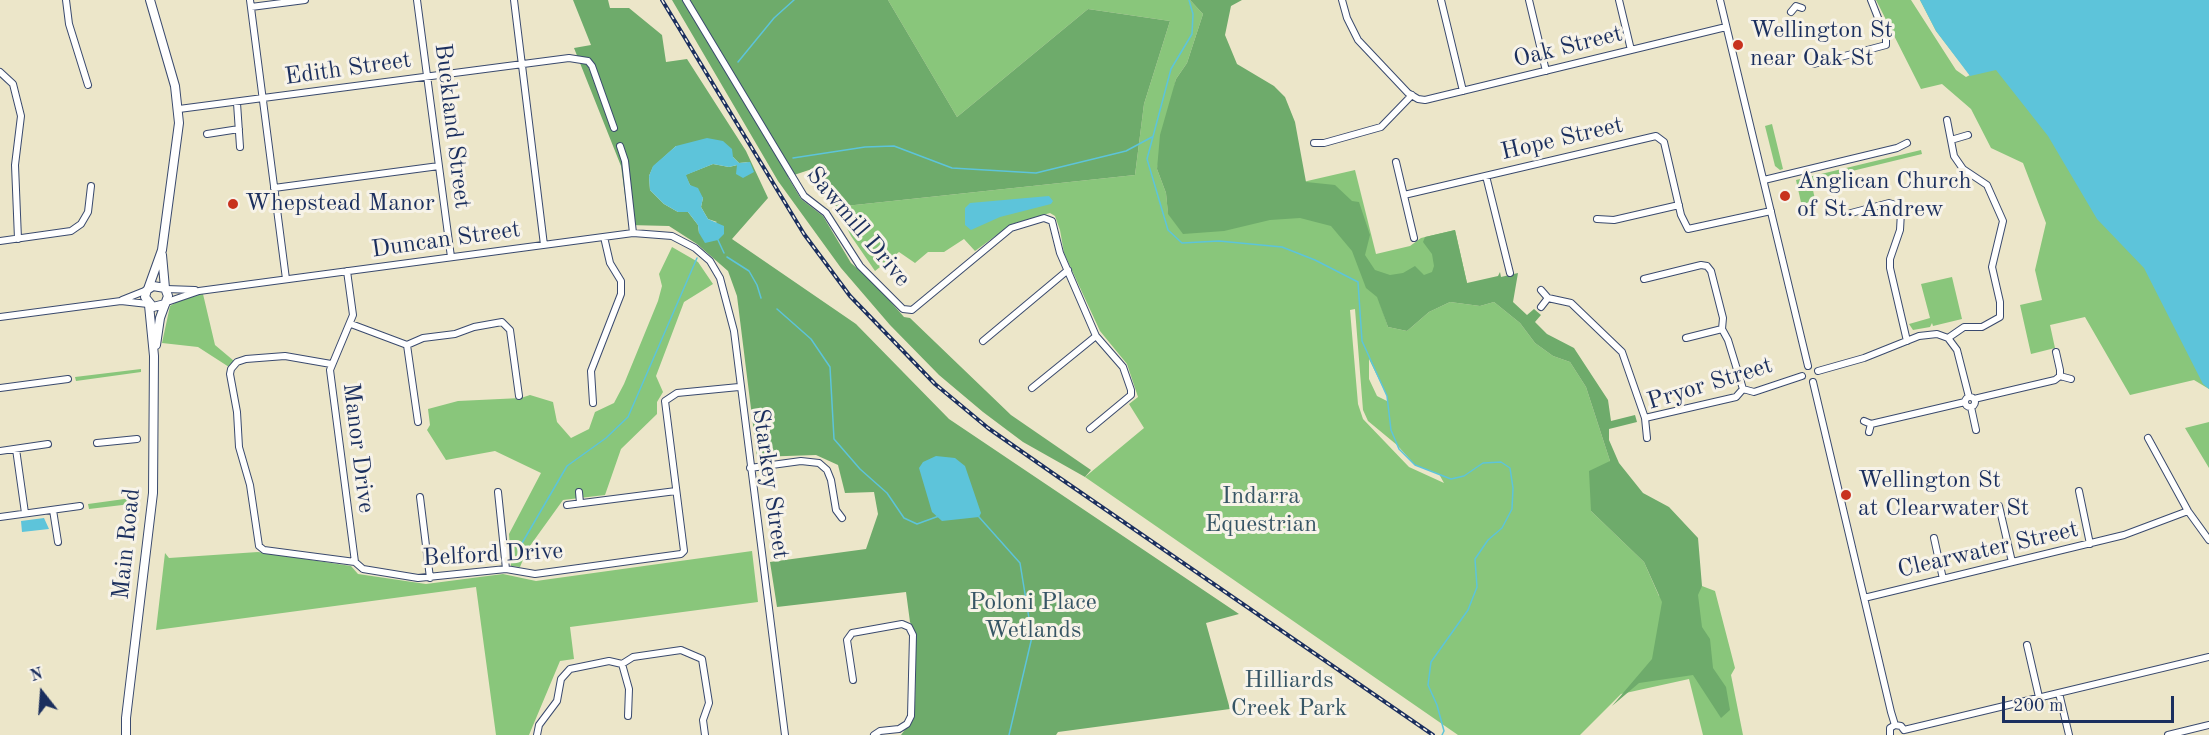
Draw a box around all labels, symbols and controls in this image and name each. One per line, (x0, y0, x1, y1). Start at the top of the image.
place label: Wellington St near Oak St (1750, 17, 1893, 73)
street label: Oak Street (1510, 20, 1626, 74)
marker: Wellington St near Oak St (1731, 38, 1745, 52)
street label: Buckland Street (428, 42, 476, 210)
street label: Edith Street (283, 46, 413, 92)
street label: Hope Street (1498, 111, 1626, 167)
street label: Sawmill Drive (800, 161, 916, 293)
place label: Anglican Church of St. Andrew (1797, 168, 1972, 224)
marker: Anglican Church of St. Andrew (1778, 189, 1792, 203)
place label: Whepstead Manor (245, 190, 435, 218)
marker: Whepstead Manor (226, 197, 240, 211)
street label: Duncan Street (370, 215, 522, 265)
street label: Pryor Street (1644, 351, 1776, 417)
street label: Manor Drive (336, 381, 380, 515)
street label: Starkey Street (745, 407, 795, 561)
place label: Wellington St at Clearwater St (1858, 467, 2029, 523)
park label: Indarra Equestrian (1205, 483, 1317, 539)
street label: Main Road (107, 487, 147, 601)
marker: Wellington St at Clearwater St (1839, 488, 1853, 502)
street label: Clearwater Street (1895, 515, 2081, 585)
street label: Belford Drive (422, 537, 564, 573)
park label: Poloni Place Wetlands (969, 589, 1097, 645)
north arrow (12, 663, 72, 723)
text: N (29, 666, 45, 685)
park label: Hilliards Creek Park (1231, 667, 1347, 723)
scale bar (2005, 684, 2178, 722)
text: 200 m (2013, 697, 2064, 715)

